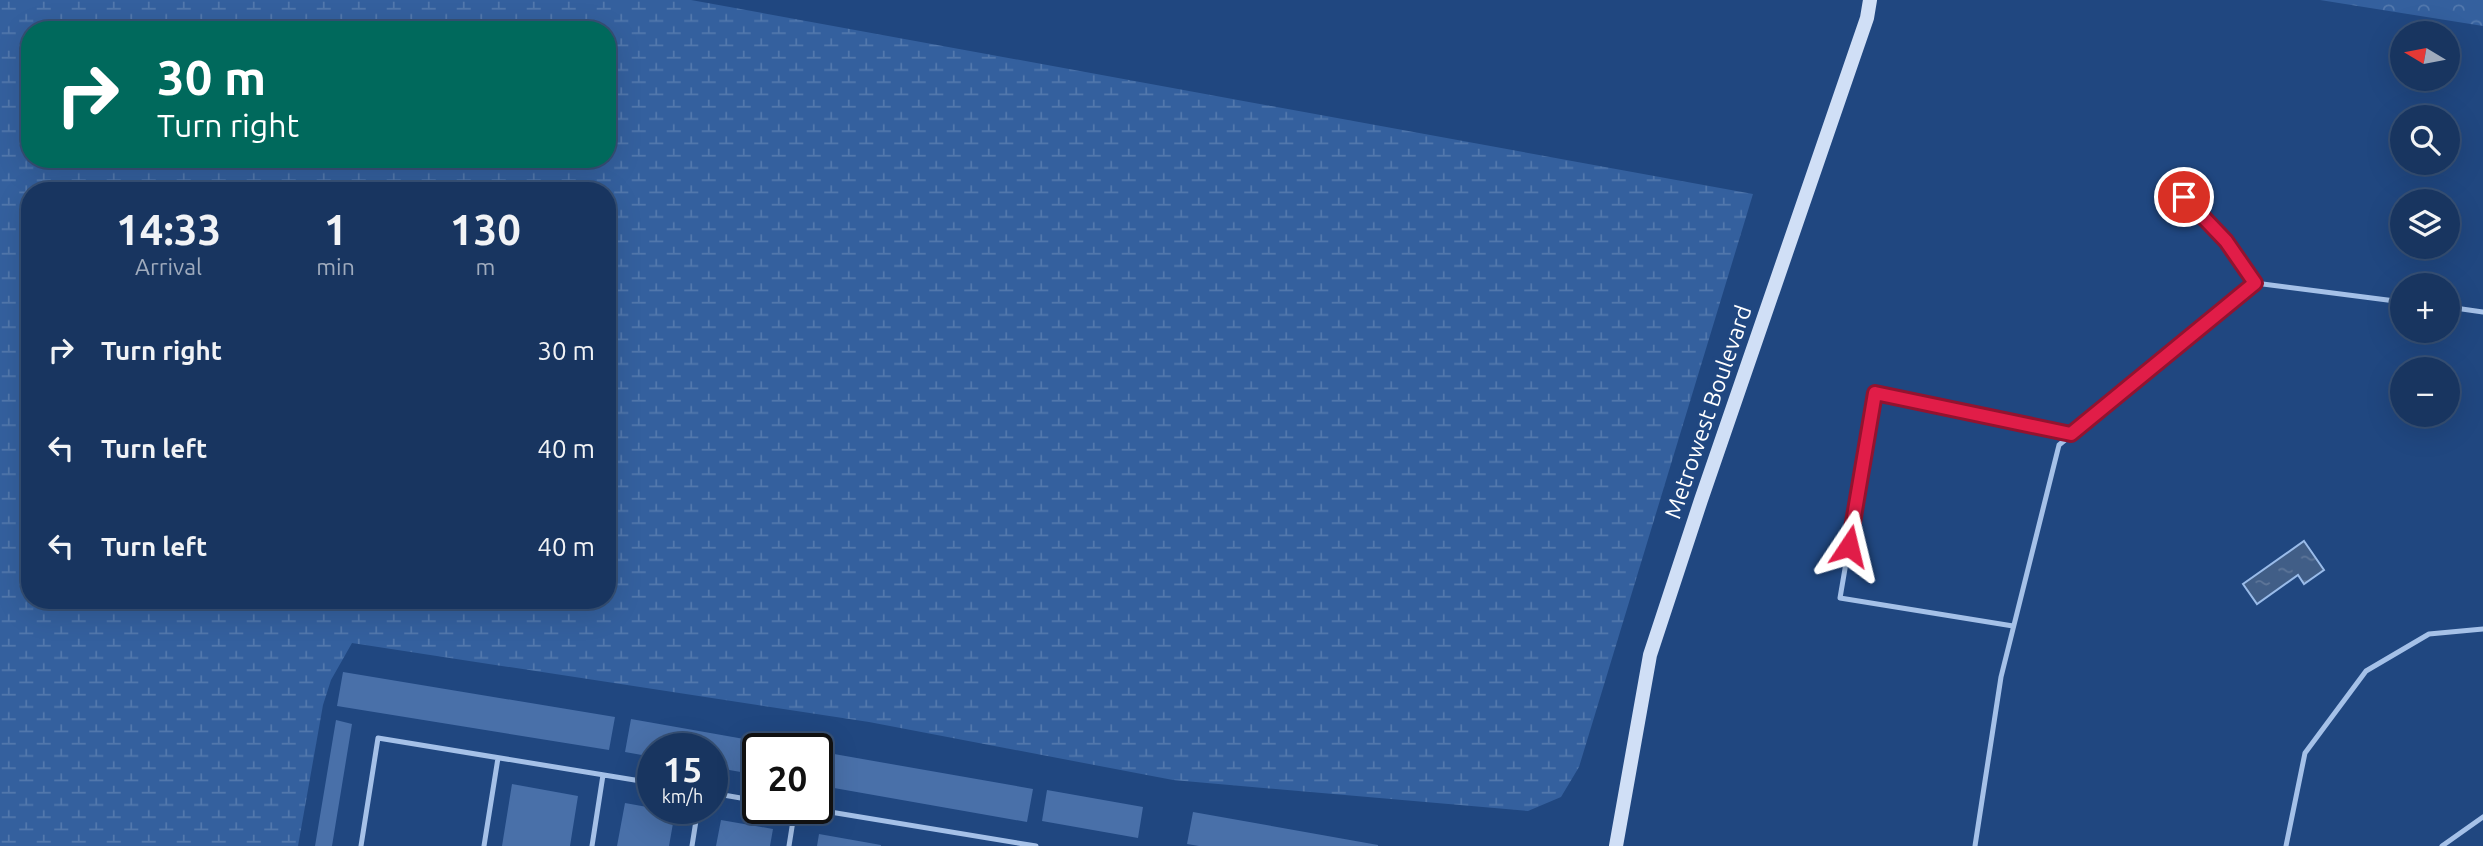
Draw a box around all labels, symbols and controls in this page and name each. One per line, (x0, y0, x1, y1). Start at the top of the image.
north arrow (2390, 21, 2460, 91)
map controls (2390, 21, 2460, 427)
icon: right (42, 49, 133, 140)
text: 30 m (157, 49, 266, 104)
button: search (2390, 105, 2460, 175)
text: Turn right (157, 107, 299, 143)
pin (2154, 167, 2214, 227)
icon: arrive (2165, 178, 2203, 216)
button: layers (2390, 189, 2460, 259)
text: 14:33 (116, 206, 221, 253)
text: 1 (324, 206, 347, 253)
text: 130 (450, 206, 521, 253)
text: Arrival (135, 254, 202, 279)
text: min (316, 254, 355, 279)
text: m (475, 254, 495, 279)
button: + (2390, 273, 2460, 343)
street label: Metrowest Boulevard (1659, 302, 1756, 522)
icon: right (42, 331, 80, 369)
text: Turn right (101, 336, 222, 365)
text: 30 m (537, 336, 595, 365)
button: − (2390, 357, 2460, 427)
icon: left (42, 429, 80, 467)
text: Turn left (101, 434, 207, 463)
text: 40 m (537, 434, 595, 463)
position arrow (1812, 509, 1886, 583)
icon: left (42, 527, 80, 565)
text: Turn left (101, 532, 207, 561)
text: 40 m (537, 532, 595, 561)
speed limit sign: 20 (742, 733, 833, 824)
text: 15 (663, 749, 702, 789)
text: km/h (662, 786, 703, 806)

